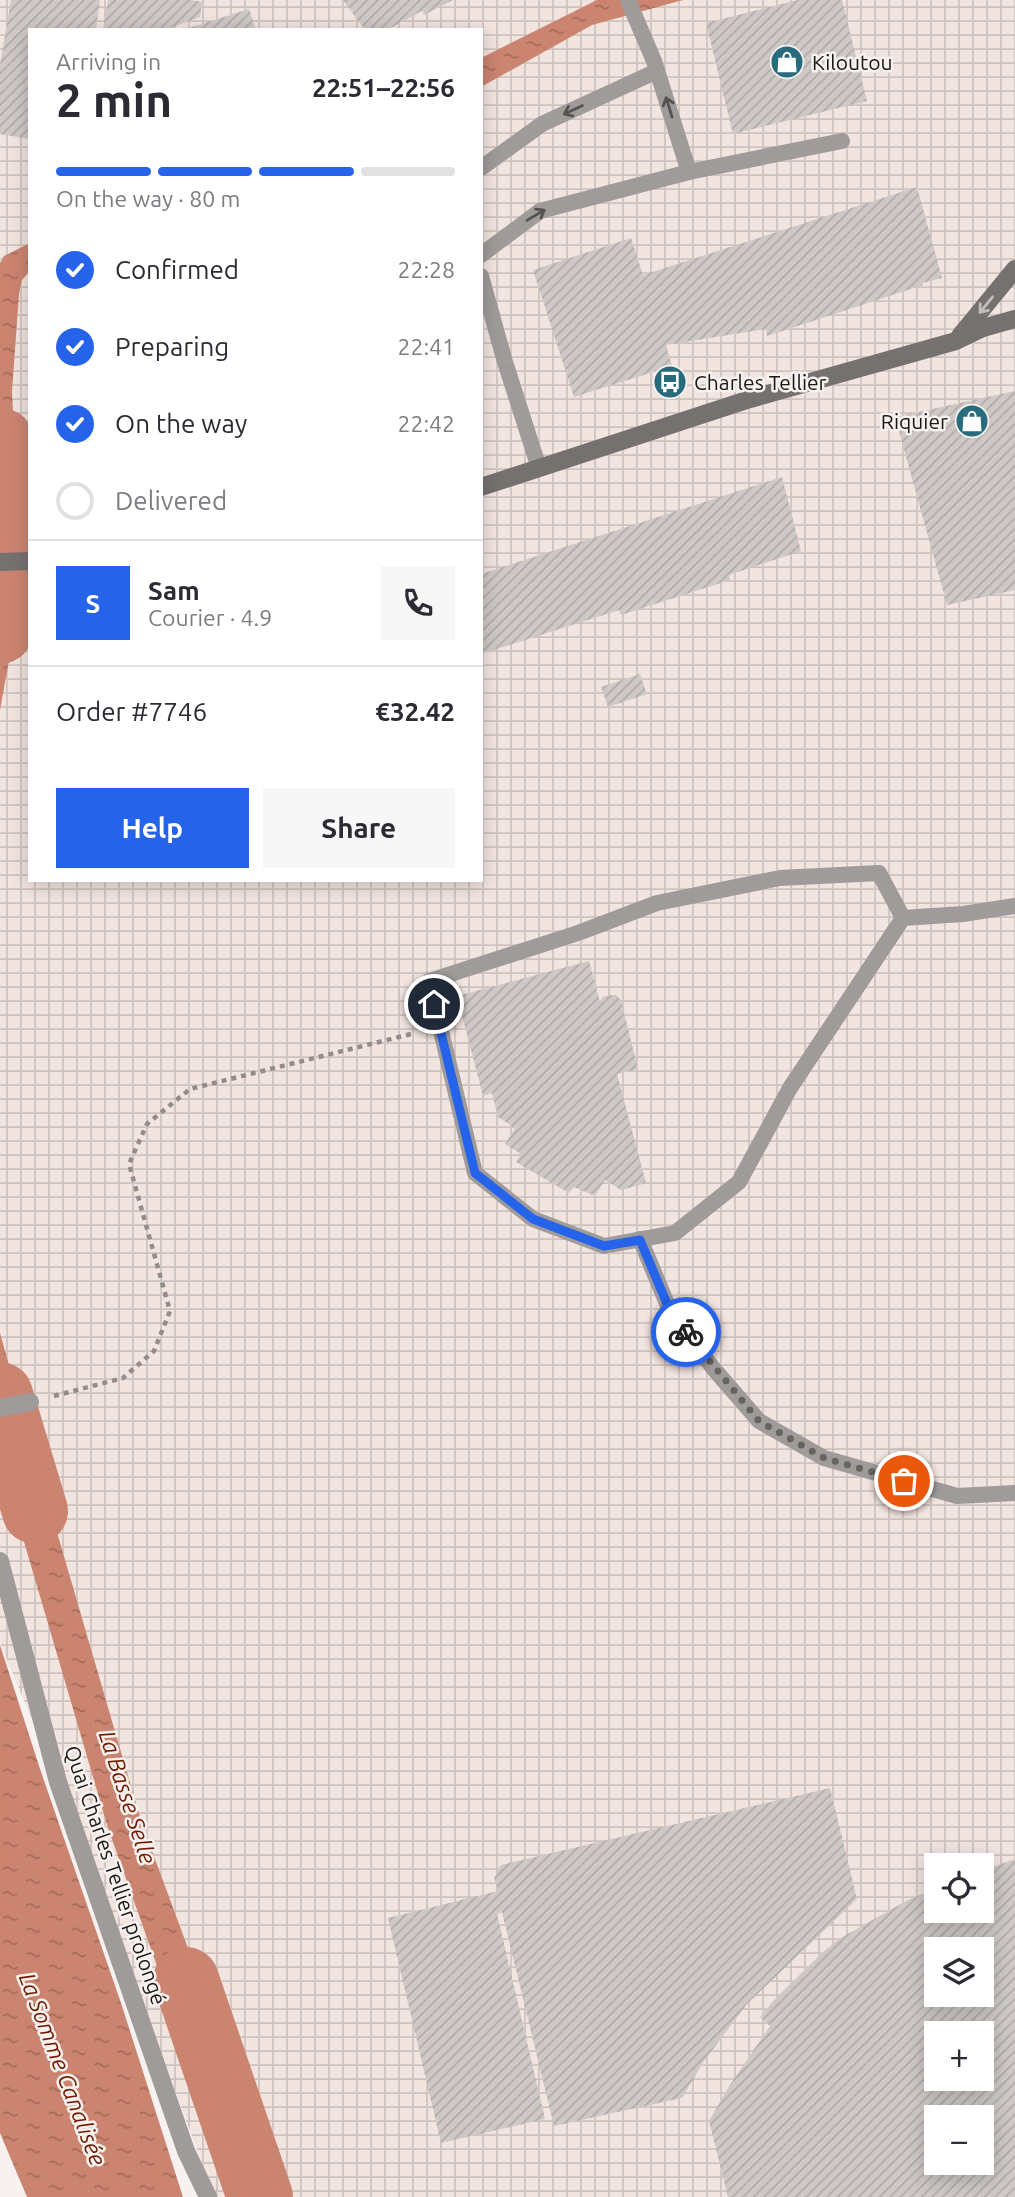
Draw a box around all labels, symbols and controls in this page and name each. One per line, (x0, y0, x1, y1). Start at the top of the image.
shop icon: Kiloutou (768, 43, 806, 81)
text: Arriving in (56, 49, 161, 74)
place label: Kiloutou (812, 50, 893, 74)
text: 22:51–22:56 (312, 73, 455, 102)
text: 2 min (56, 74, 172, 126)
one-way arrow (661, 96, 674, 118)
one-way arrow (563, 103, 584, 117)
text: On the way · 80 m (56, 186, 240, 211)
one-way arrow (526, 208, 546, 222)
icon: check (56, 251, 94, 289)
text: Confirmed (115, 255, 239, 284)
text: 22:28 (397, 257, 455, 282)
one-way arrow (978, 295, 993, 313)
icon: check (56, 328, 94, 366)
text: Preparing (115, 332, 229, 361)
text: 22:41 (397, 334, 455, 359)
bus stop icon: Charles Tellier (651, 363, 689, 401)
place label: Charles Tellier (694, 370, 827, 394)
shop icon: Riquier (953, 402, 991, 440)
icon: check (56, 405, 94, 443)
text: On the way (115, 409, 247, 438)
place label: Riquier (881, 409, 948, 433)
text: 22:42 (397, 411, 455, 436)
text: Delivered (115, 486, 227, 515)
button: phone (381, 566, 455, 640)
text: Sam (148, 576, 200, 605)
text: S (86, 589, 100, 618)
text: Courier · 4.9 (148, 605, 272, 630)
text: Order #7746 (56, 697, 207, 726)
text: €32.42 (375, 697, 455, 726)
button: Help (56, 788, 249, 868)
button: Share (263, 788, 455, 868)
pin (404, 974, 464, 1034)
icon: home (415, 985, 453, 1023)
courier (651, 1297, 721, 1367)
icon: bike (667, 1313, 705, 1351)
pin (874, 1451, 934, 1511)
icon: bag (885, 1462, 923, 1500)
water label: La Basse Selle (95, 1727, 161, 1867)
street label: Quai Charles Tellier prolongé (60, 1742, 172, 2008)
map controls (924, 1853, 994, 2175)
button: locate (924, 1853, 994, 1923)
button: layers (924, 1937, 994, 2007)
water label: La Somme Canalisée (15, 1969, 111, 2169)
button: + (924, 2021, 994, 2091)
button: − (924, 2105, 994, 2175)

